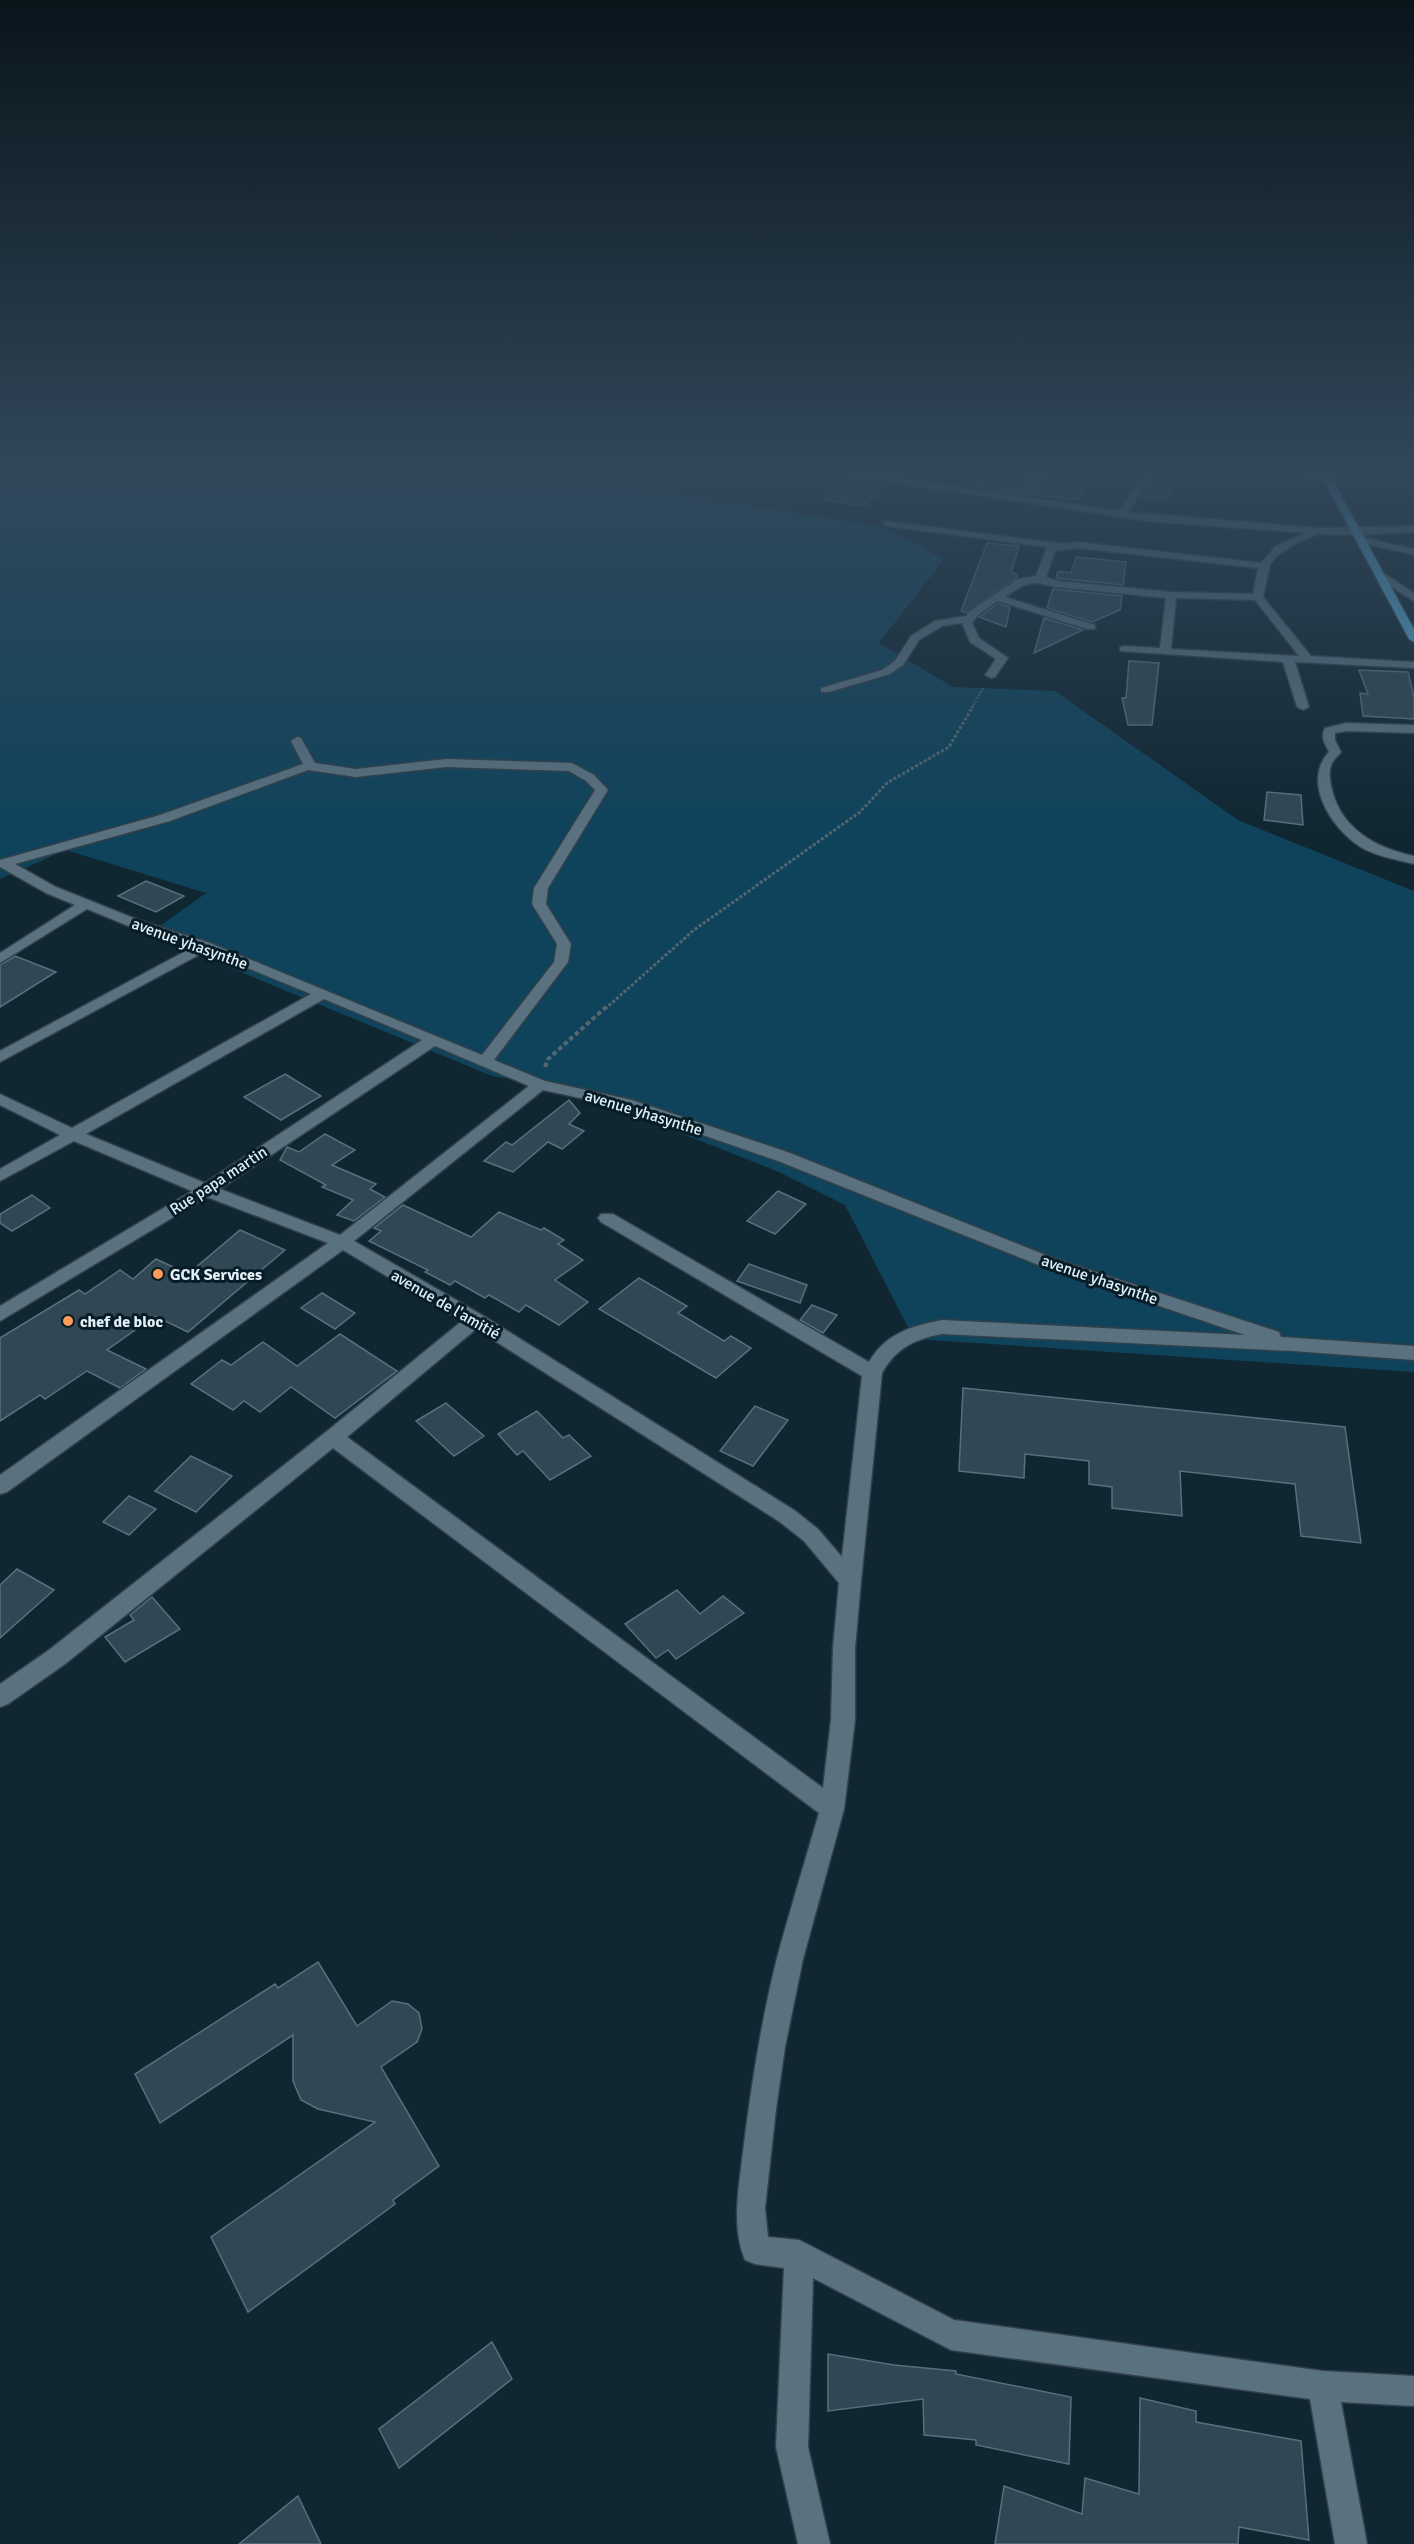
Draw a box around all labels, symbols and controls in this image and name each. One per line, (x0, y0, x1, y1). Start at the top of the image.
street label: avenue yhasynthe (129, 914, 250, 974)
street label: avenue yhasynthe (583, 1086, 705, 1140)
street label: Rue papa martin (166, 1142, 271, 1220)
street label: avenue yhasynthe (1039, 1251, 1160, 1309)
place label: GCK Services (170, 1265, 262, 1285)
street label: avenue de l'amitié (387, 1266, 504, 1344)
marker: GCK Services (151, 1267, 165, 1281)
place label: chef de bloc (80, 1312, 163, 1332)
marker: chef de bloc (61, 1314, 75, 1328)

